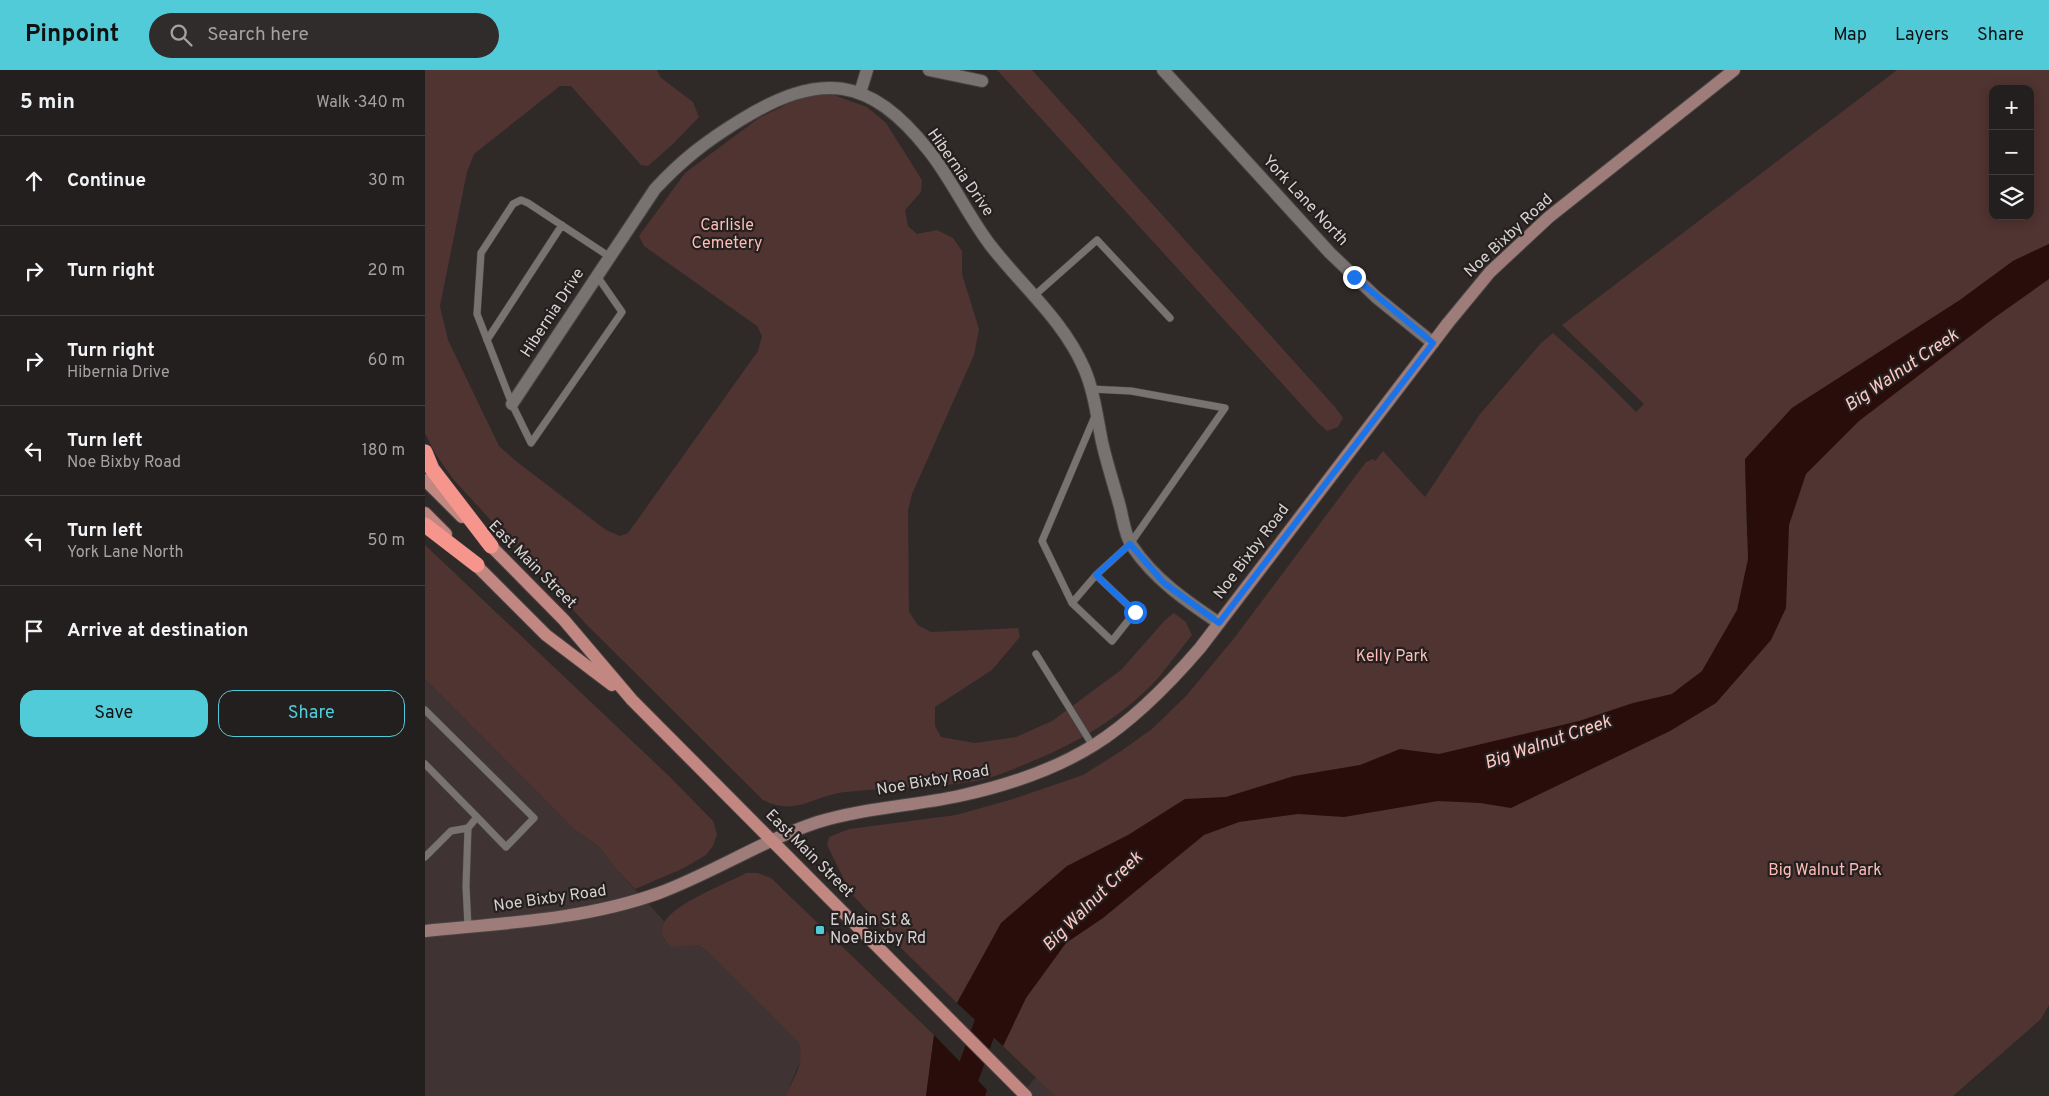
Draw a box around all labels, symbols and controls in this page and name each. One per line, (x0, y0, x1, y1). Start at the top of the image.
search box (149, 13, 499, 58)
text: Pinpoint (25, 20, 119, 50)
icon: search (167, 21, 195, 49)
text: Search here (207, 23, 309, 47)
text: Map (1833, 24, 1867, 47)
text: Layers (1895, 24, 1949, 47)
text: Share (1977, 24, 2024, 47)
map controls (1989, 85, 2034, 220)
button: + (1989, 85, 2034, 130)
text: 5 min (20, 89, 75, 116)
text: Walk · 340 m (316, 93, 405, 113)
street label: Hibernia Drive (922, 125, 998, 221)
button: − (1989, 130, 2034, 175)
street label: York Lane North (1258, 152, 1352, 250)
icon: ahead (20, 167, 48, 195)
text: Continue (67, 169, 146, 193)
text: 30 m (368, 171, 405, 191)
button: layers (1989, 175, 2034, 220)
street label: Noe Bixby Road (1461, 190, 1557, 282)
park label: Carlisle Cemetery (692, 216, 762, 254)
icon: right (20, 257, 48, 285)
text: Turn right (67, 259, 155, 283)
text: 20 m (368, 261, 405, 281)
street label: Hibernia Drive (517, 265, 589, 361)
route end (1343, 266, 1366, 289)
water label: Big Walnut Creek (1841, 324, 1964, 418)
text: Turn right (67, 339, 155, 363)
icon: right (20, 347, 48, 375)
text: 60 m (368, 351, 405, 371)
text: Hibernia Drive (67, 363, 170, 383)
text: Turn left (67, 429, 143, 453)
icon: left (20, 437, 48, 465)
text: 180 m (362, 441, 405, 461)
text: Noe Bixby Road (67, 453, 181, 473)
street label: Noe Bixby Road (1210, 500, 1294, 604)
street label: East Main Street (484, 517, 580, 613)
text: Turn left (67, 519, 143, 543)
icon: left (20, 527, 48, 555)
text: 50 m (368, 531, 405, 551)
text: York Lane North (67, 543, 184, 563)
route start (1124, 601, 1147, 624)
icon: arrive (20, 617, 48, 645)
text: Arrive at destination (67, 619, 248, 643)
park label: Kelly Park (1356, 647, 1428, 667)
button: Save (20, 690, 208, 737)
button: Share (218, 690, 405, 737)
water label: Big Walnut Creek (1482, 710, 1615, 775)
street label: Noe Bixby Road (875, 761, 991, 801)
street label: East Main Street (761, 806, 857, 902)
water label: Big Walnut Creek (1038, 846, 1149, 957)
park label: Big Walnut Park (1768, 861, 1882, 881)
street label: Noe Bixby Road (492, 881, 608, 917)
place label: E Main St & Noe Bixby Rd (830, 911, 926, 949)
marker: E Main St & Noe Bixby Rd (814, 924, 826, 936)

